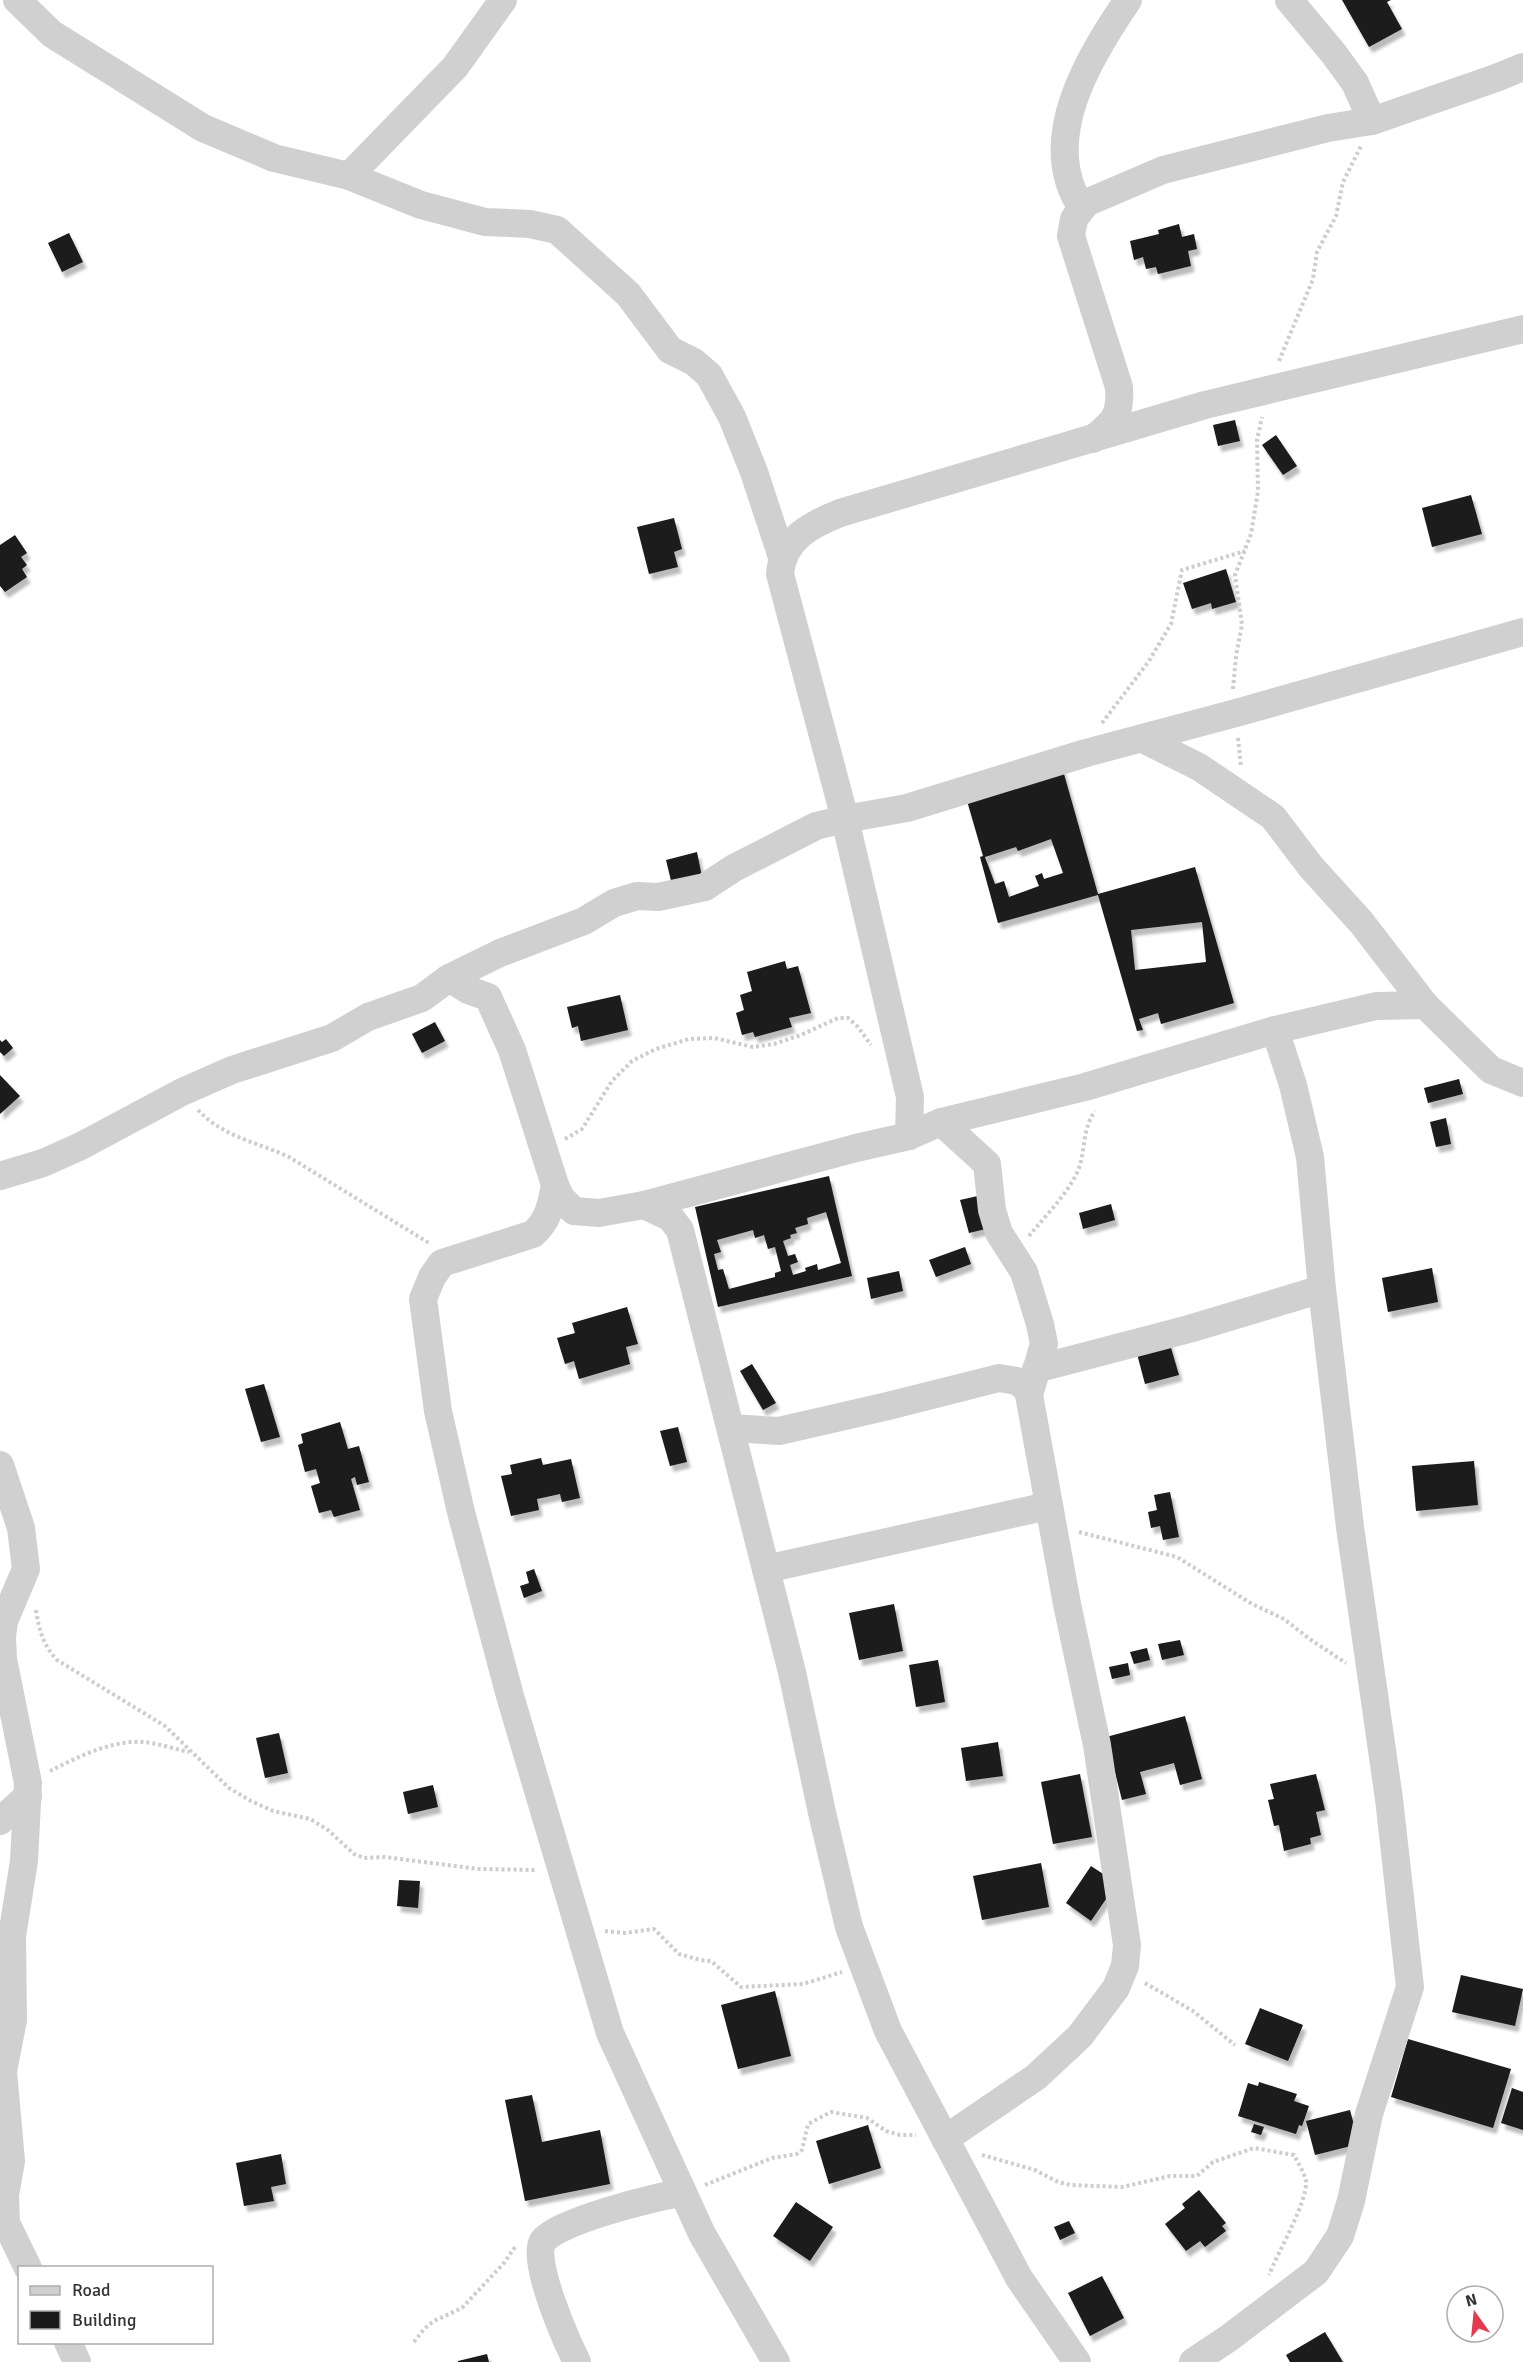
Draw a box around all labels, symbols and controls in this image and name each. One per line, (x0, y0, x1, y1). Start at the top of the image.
legend (18, 2266, 213, 2344)
text: Road (72, 2279, 111, 2301)
north arrow (1445, 2284, 1505, 2344)
text: N (1463, 2289, 1479, 2312)
text: Building (72, 2309, 136, 2331)

